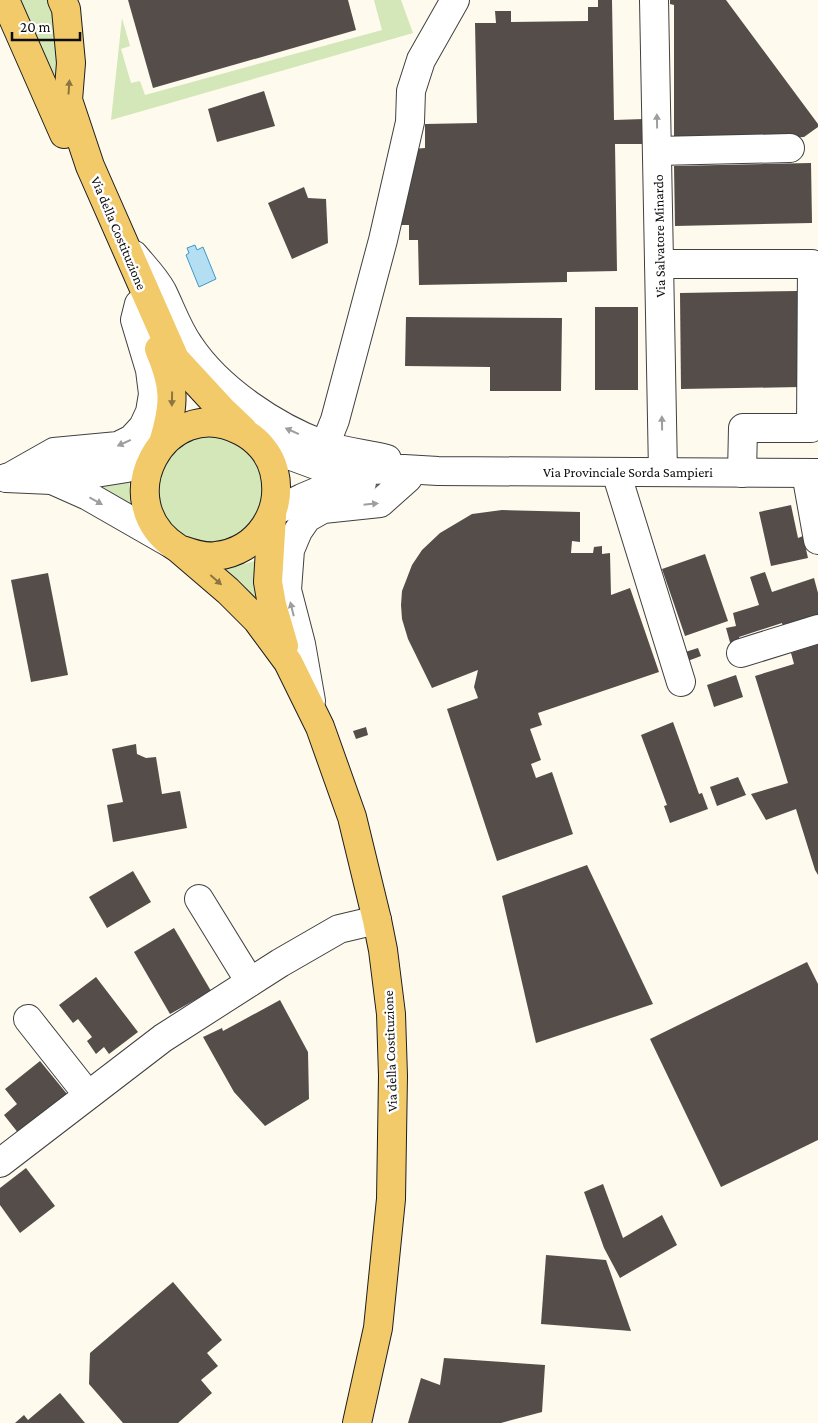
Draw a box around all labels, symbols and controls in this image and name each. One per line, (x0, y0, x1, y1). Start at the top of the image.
scale bar (12, 10, 80, 42)
text: 20 m (20, 19, 51, 35)
one-way arrow (65, 78, 73, 94)
one-way arrow (652, 113, 660, 129)
street label: Via della Costituzione (88, 174, 150, 292)
street label: Via Salvatore Minardo (650, 174, 668, 298)
one-way arrow (168, 391, 176, 407)
one-way arrow (658, 415, 666, 431)
one-way arrow (285, 426, 299, 434)
one-way arrow (116, 438, 131, 447)
street label: Via Provinciale Sorda Sampieri (543, 464, 713, 480)
one-way arrow (89, 497, 104, 505)
one-way arrow (363, 500, 379, 508)
one-way arrow (210, 575, 223, 586)
one-way arrow (288, 601, 296, 616)
street label: Via della Costituzione (380, 990, 400, 1112)

